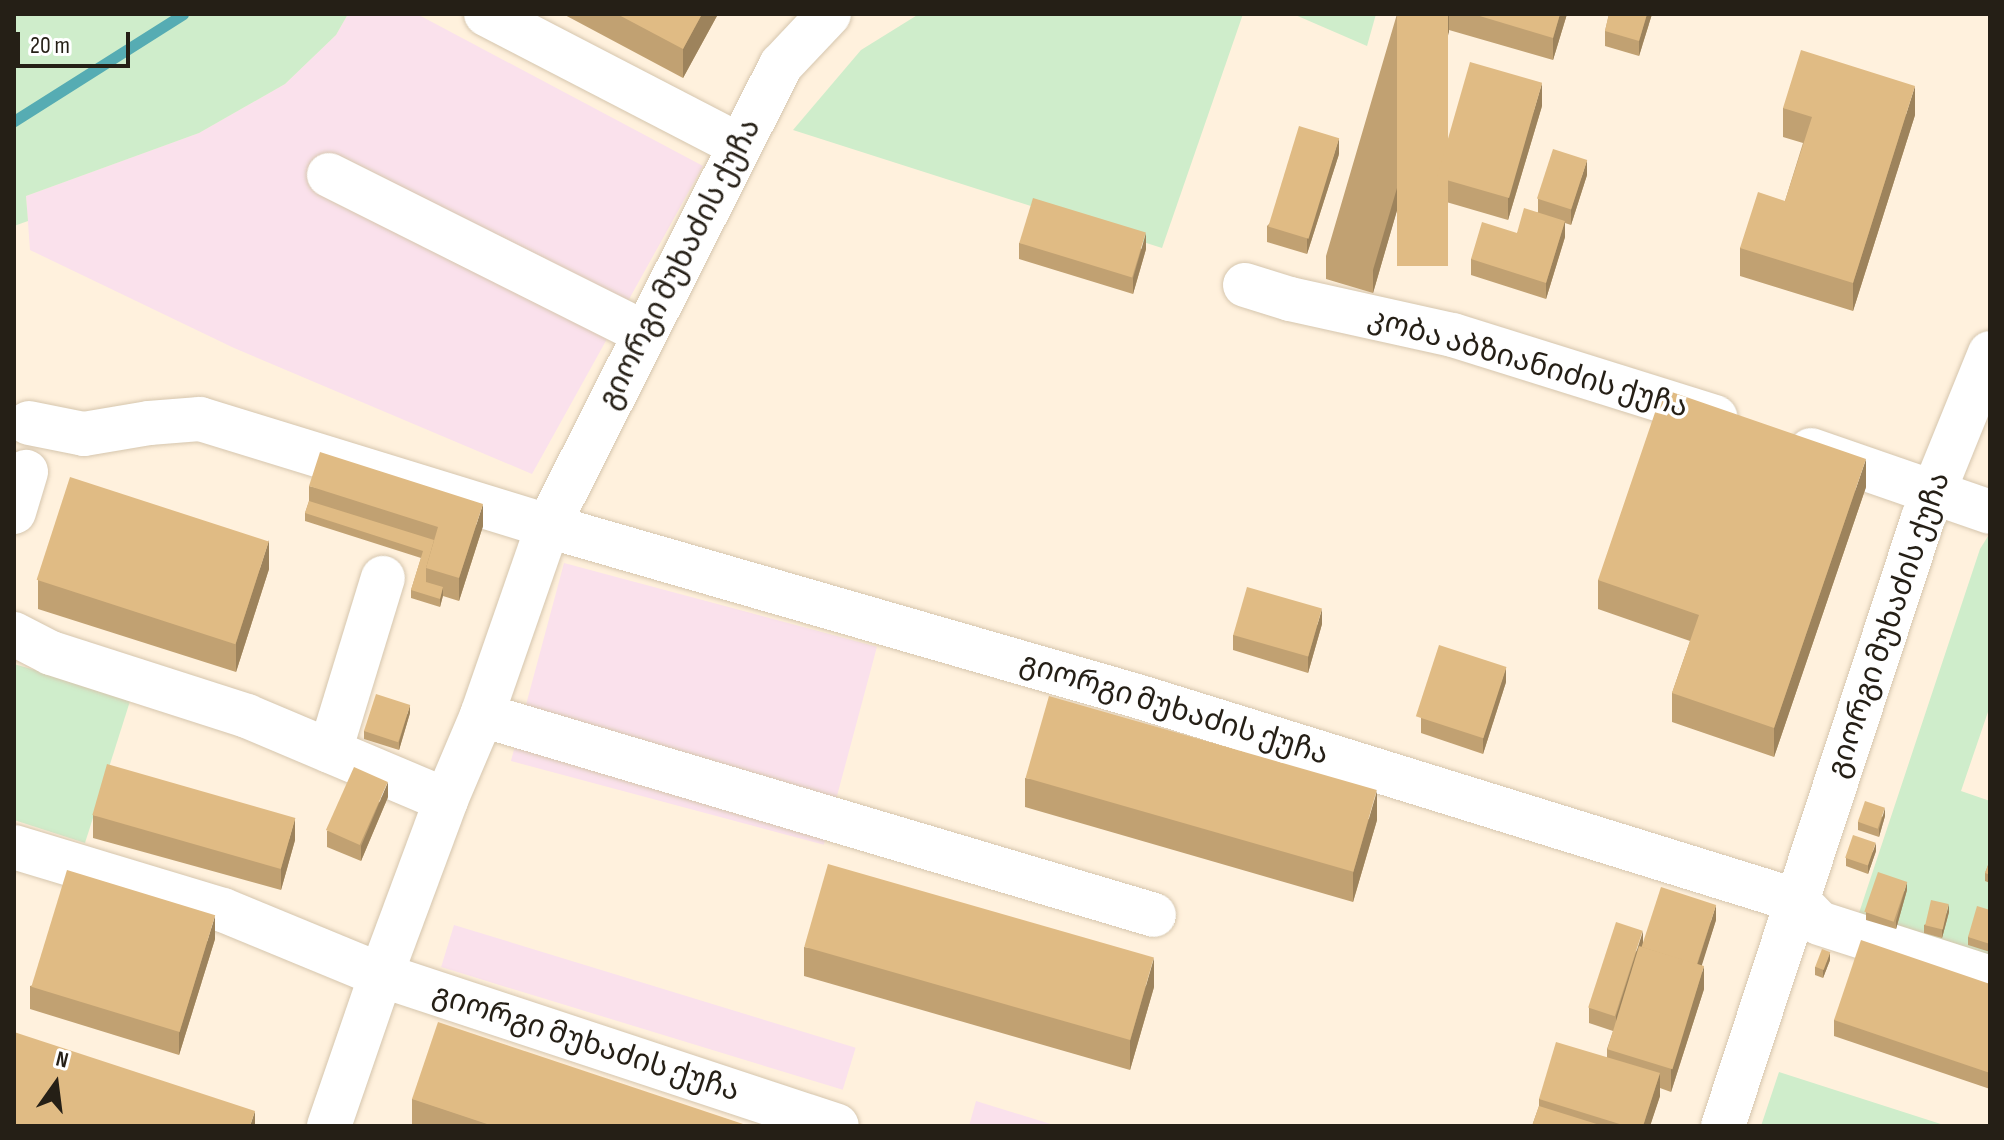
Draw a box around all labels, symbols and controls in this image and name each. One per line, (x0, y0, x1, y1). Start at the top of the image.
scale bar (20, 16, 134, 66)
text: 20 m (30, 31, 70, 60)
street label: გიორგი მუხაძის ქუჩა (591, 113, 769, 415)
street label: კობა აბზიანიძის ქუჩა (1364, 300, 1692, 426)
street label: გიორგი მუხაძის ქუჩა (1820, 468, 1958, 782)
street label: გიორგი მუხაძის ქუჩა (1015, 645, 1333, 773)
street label: გიორგი მუხაძის ქუჩა (428, 976, 744, 1110)
north arrow (16, 1044, 96, 1124)
text: N (53, 1046, 71, 1075)

